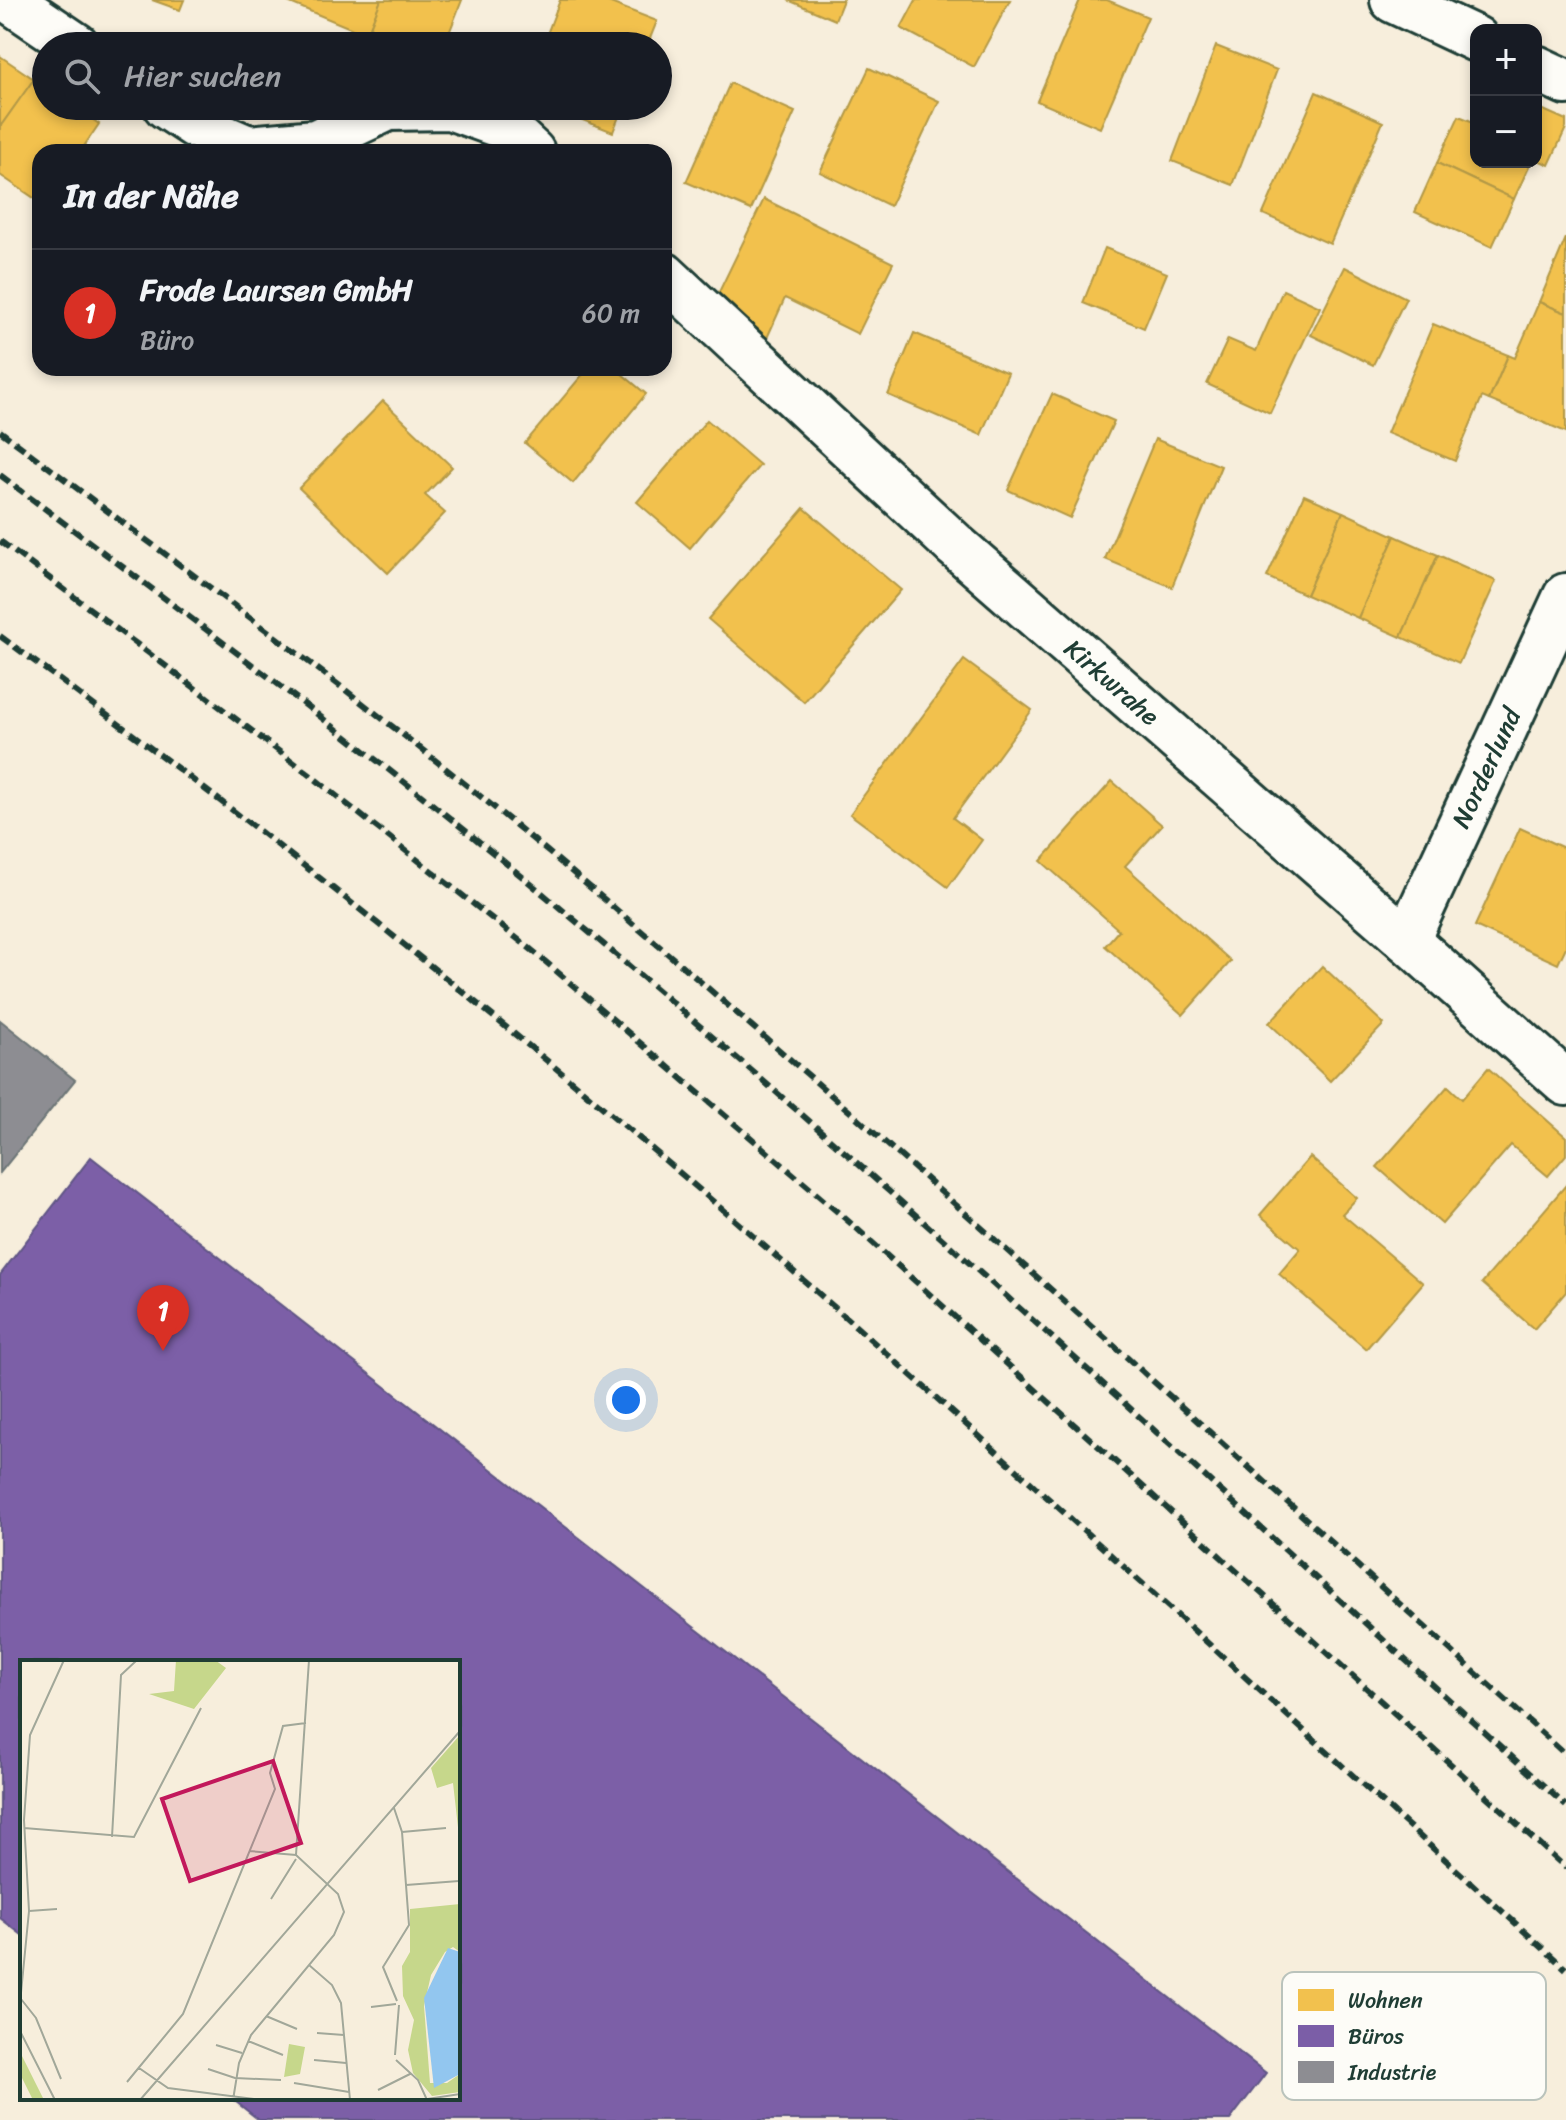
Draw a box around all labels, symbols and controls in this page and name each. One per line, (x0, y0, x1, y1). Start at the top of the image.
map controls (1470, 24, 1542, 168)
button: + (1470, 24, 1542, 96)
search box (32, 32, 672, 120)
text: Hier suchen (124, 49, 281, 103)
icon: search (60, 54, 104, 98)
button: − (1470, 96, 1542, 168)
text: In der Nähe (64, 166, 239, 226)
text: Frode Laursen GmbH (140, 263, 413, 317)
text: 1 (84, 290, 96, 336)
text: 60 m (582, 290, 640, 336)
text: Büro (140, 317, 194, 363)
street label: Kirkwrahe (1053, 627, 1171, 737)
street label: Norderlund (1438, 698, 1535, 836)
pin: 1 (137, 1285, 189, 1351)
your location (606, 1380, 646, 1420)
inset map (20, 1660, 460, 2100)
legend (1282, 1972, 1546, 2100)
text: Wohnen (1348, 1981, 1423, 2020)
text: Büros (1348, 2017, 1405, 2056)
text: Industrie (1347, 2053, 1437, 2092)

